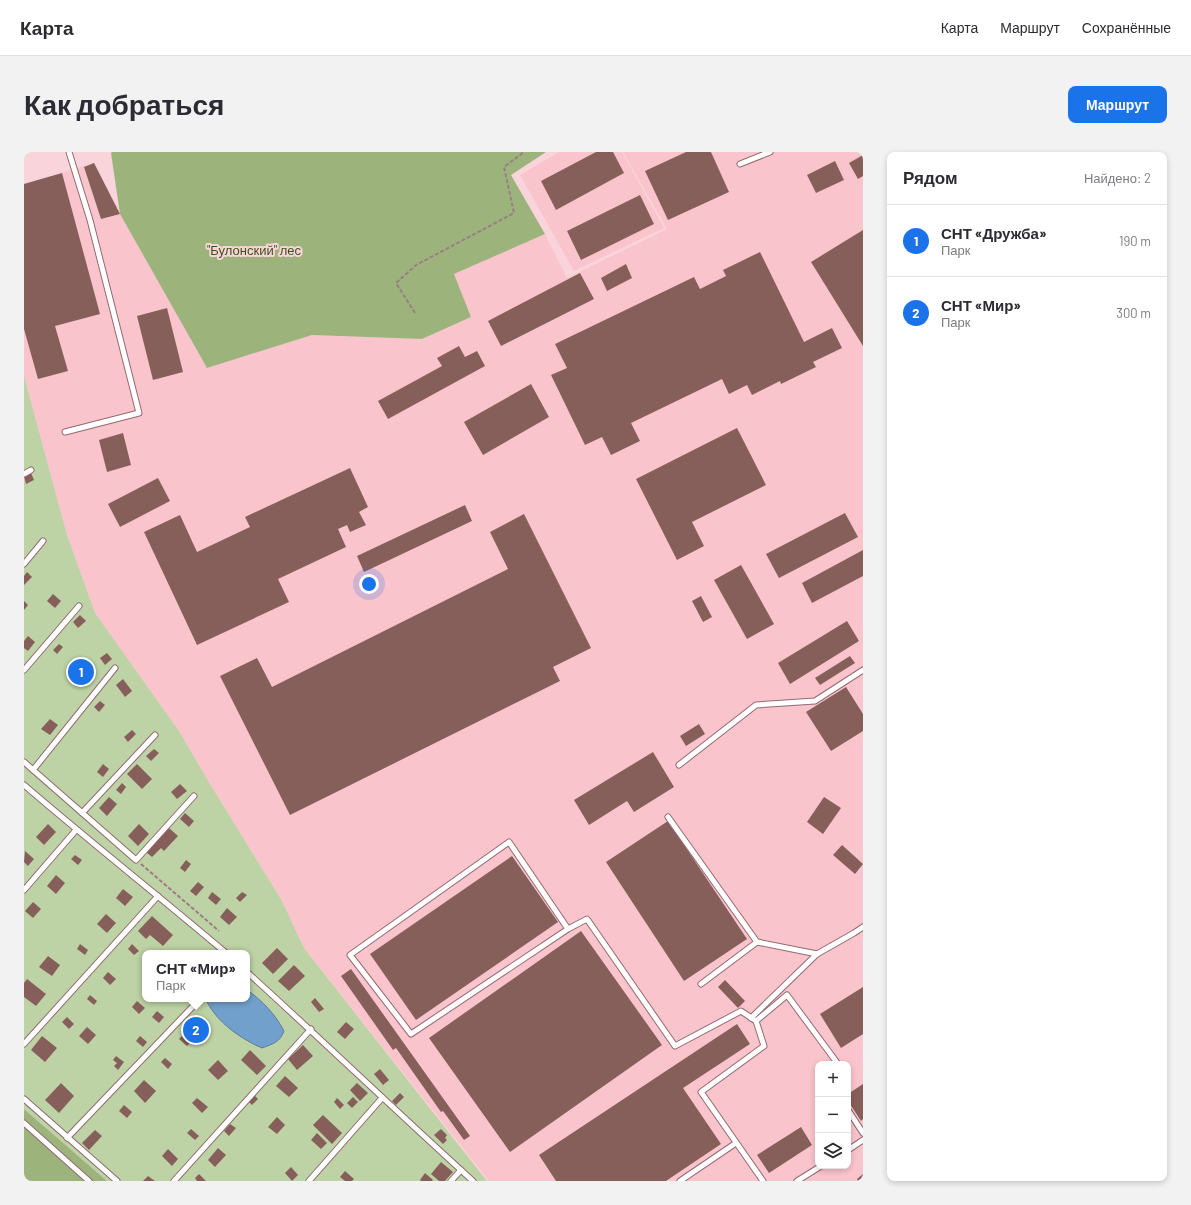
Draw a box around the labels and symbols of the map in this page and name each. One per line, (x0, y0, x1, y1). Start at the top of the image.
park label: "Булонский" лес (207, 242, 302, 258)
your location (359, 574, 379, 594)
pin: 1 (68, 657, 94, 687)
pin: 2 (183, 1015, 209, 1045)

